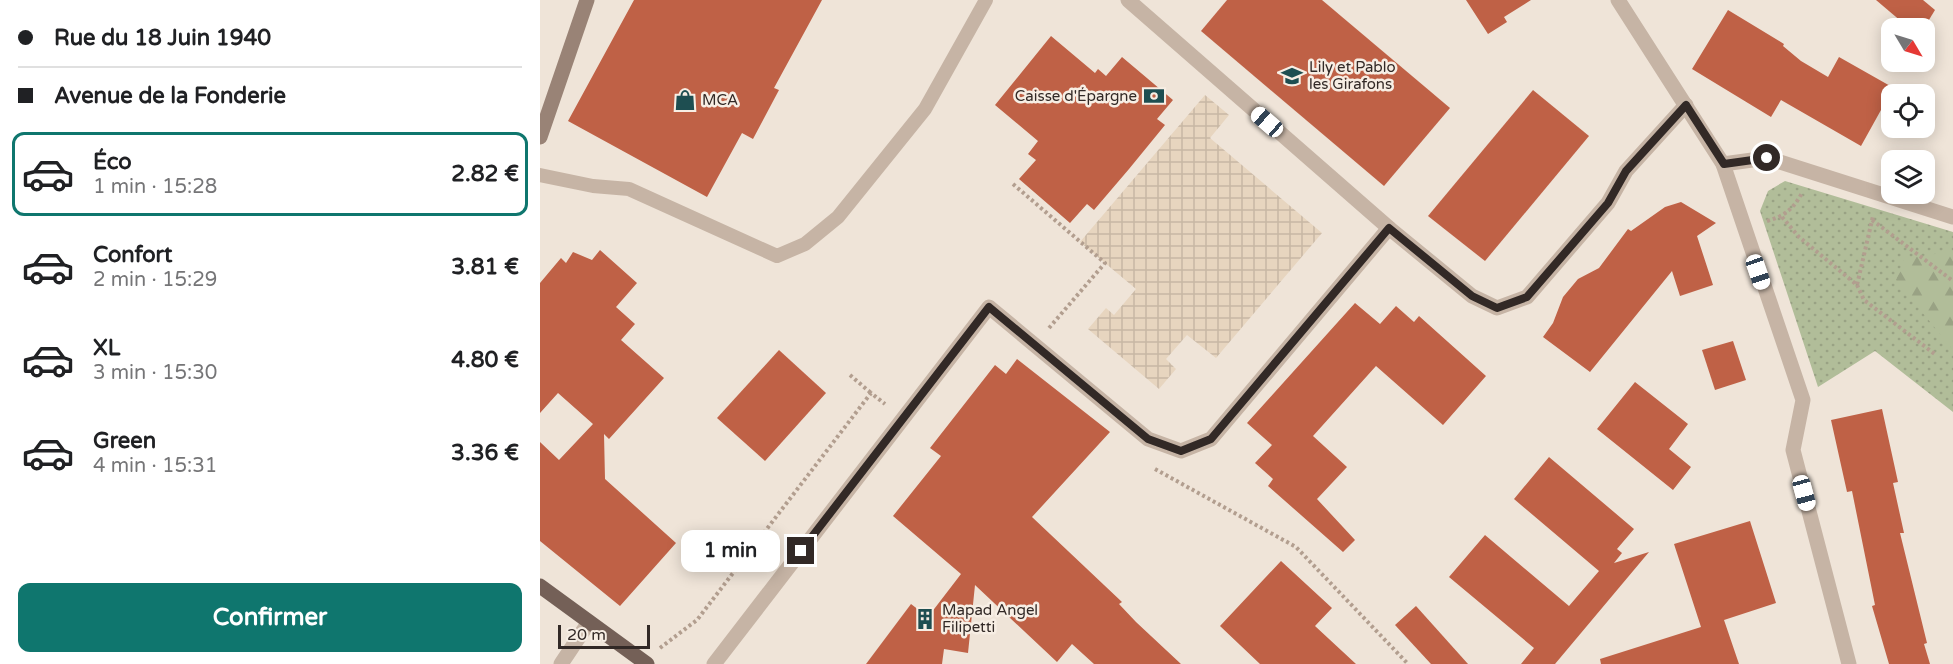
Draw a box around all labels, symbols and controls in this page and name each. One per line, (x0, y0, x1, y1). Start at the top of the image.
north arrow (1881, 18, 1935, 72)
map controls (1881, 18, 1935, 204)
text: Rue du 18 Juin 1940 (54, 25, 271, 51)
place label: Lily et Pablo les Girafons (1309, 58, 1396, 93)
school or university icon: Lily et Pablo les Girafons (1280, 64, 1304, 88)
text: Avenue de la Fonderie (54, 83, 286, 109)
bank icon: Caisse d'Épargne (1142, 84, 1166, 108)
button: locate (1881, 84, 1935, 138)
place label: Caisse d'Épargne (1015, 87, 1137, 105)
shop icon: MCA (673, 88, 697, 112)
place label: MCA (702, 91, 738, 109)
car (1248, 103, 1286, 141)
route start (1753, 144, 1780, 171)
icon: car (21, 147, 75, 201)
text: Éco (93, 149, 132, 175)
button: layers (1881, 150, 1935, 204)
text: 2.82 € (451, 161, 519, 187)
text: 1 min · 15:28 (93, 175, 217, 199)
icon: car (21, 240, 75, 294)
text: Confort (93, 242, 172, 268)
car (1744, 252, 1772, 292)
text: 3.81 € (451, 254, 519, 280)
text: 2 min · 15:29 (93, 268, 217, 292)
icon: car (21, 333, 75, 387)
text: XL (93, 335, 120, 361)
text: 4.80 € (451, 347, 519, 373)
text: 3 min · 15:30 (93, 361, 217, 385)
icon: car (21, 426, 75, 480)
text: Green (93, 428, 156, 454)
text: 3.36 € (451, 440, 519, 466)
text: 4 min · 15:31 (93, 454, 217, 478)
car (1791, 473, 1817, 513)
callout: 1 min (681, 530, 780, 572)
route end (787, 537, 814, 564)
text: 1 min (704, 539, 757, 563)
button: Confirmer (18, 583, 522, 652)
place label: Mapad Angel Filipetti (942, 601, 1038, 636)
building icon: Mapad Angel Filipetti (913, 607, 937, 631)
scale bar (558, 622, 650, 650)
text: 20 m (567, 625, 606, 645)

